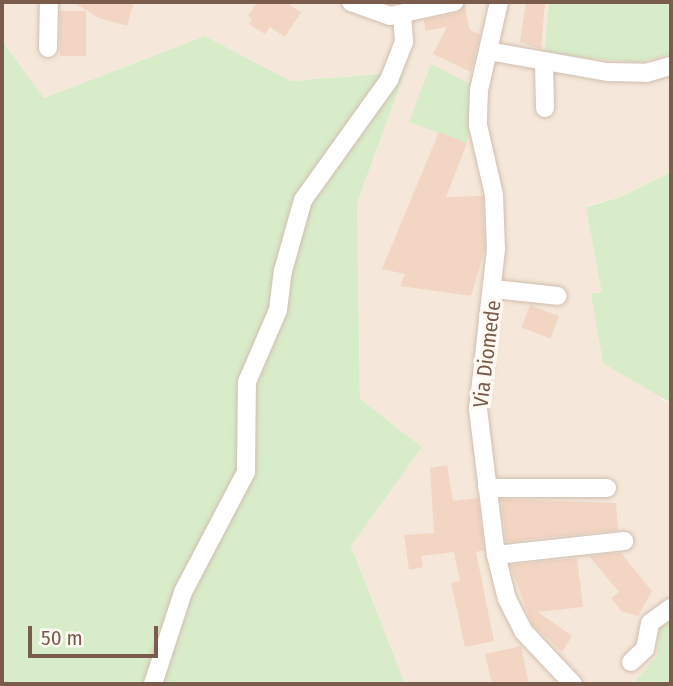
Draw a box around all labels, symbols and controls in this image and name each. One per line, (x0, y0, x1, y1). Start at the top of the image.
street label: Via Diomede (468, 299, 506, 409)
scale bar (32, 612, 161, 656)
text: 50 m (41, 625, 83, 651)

